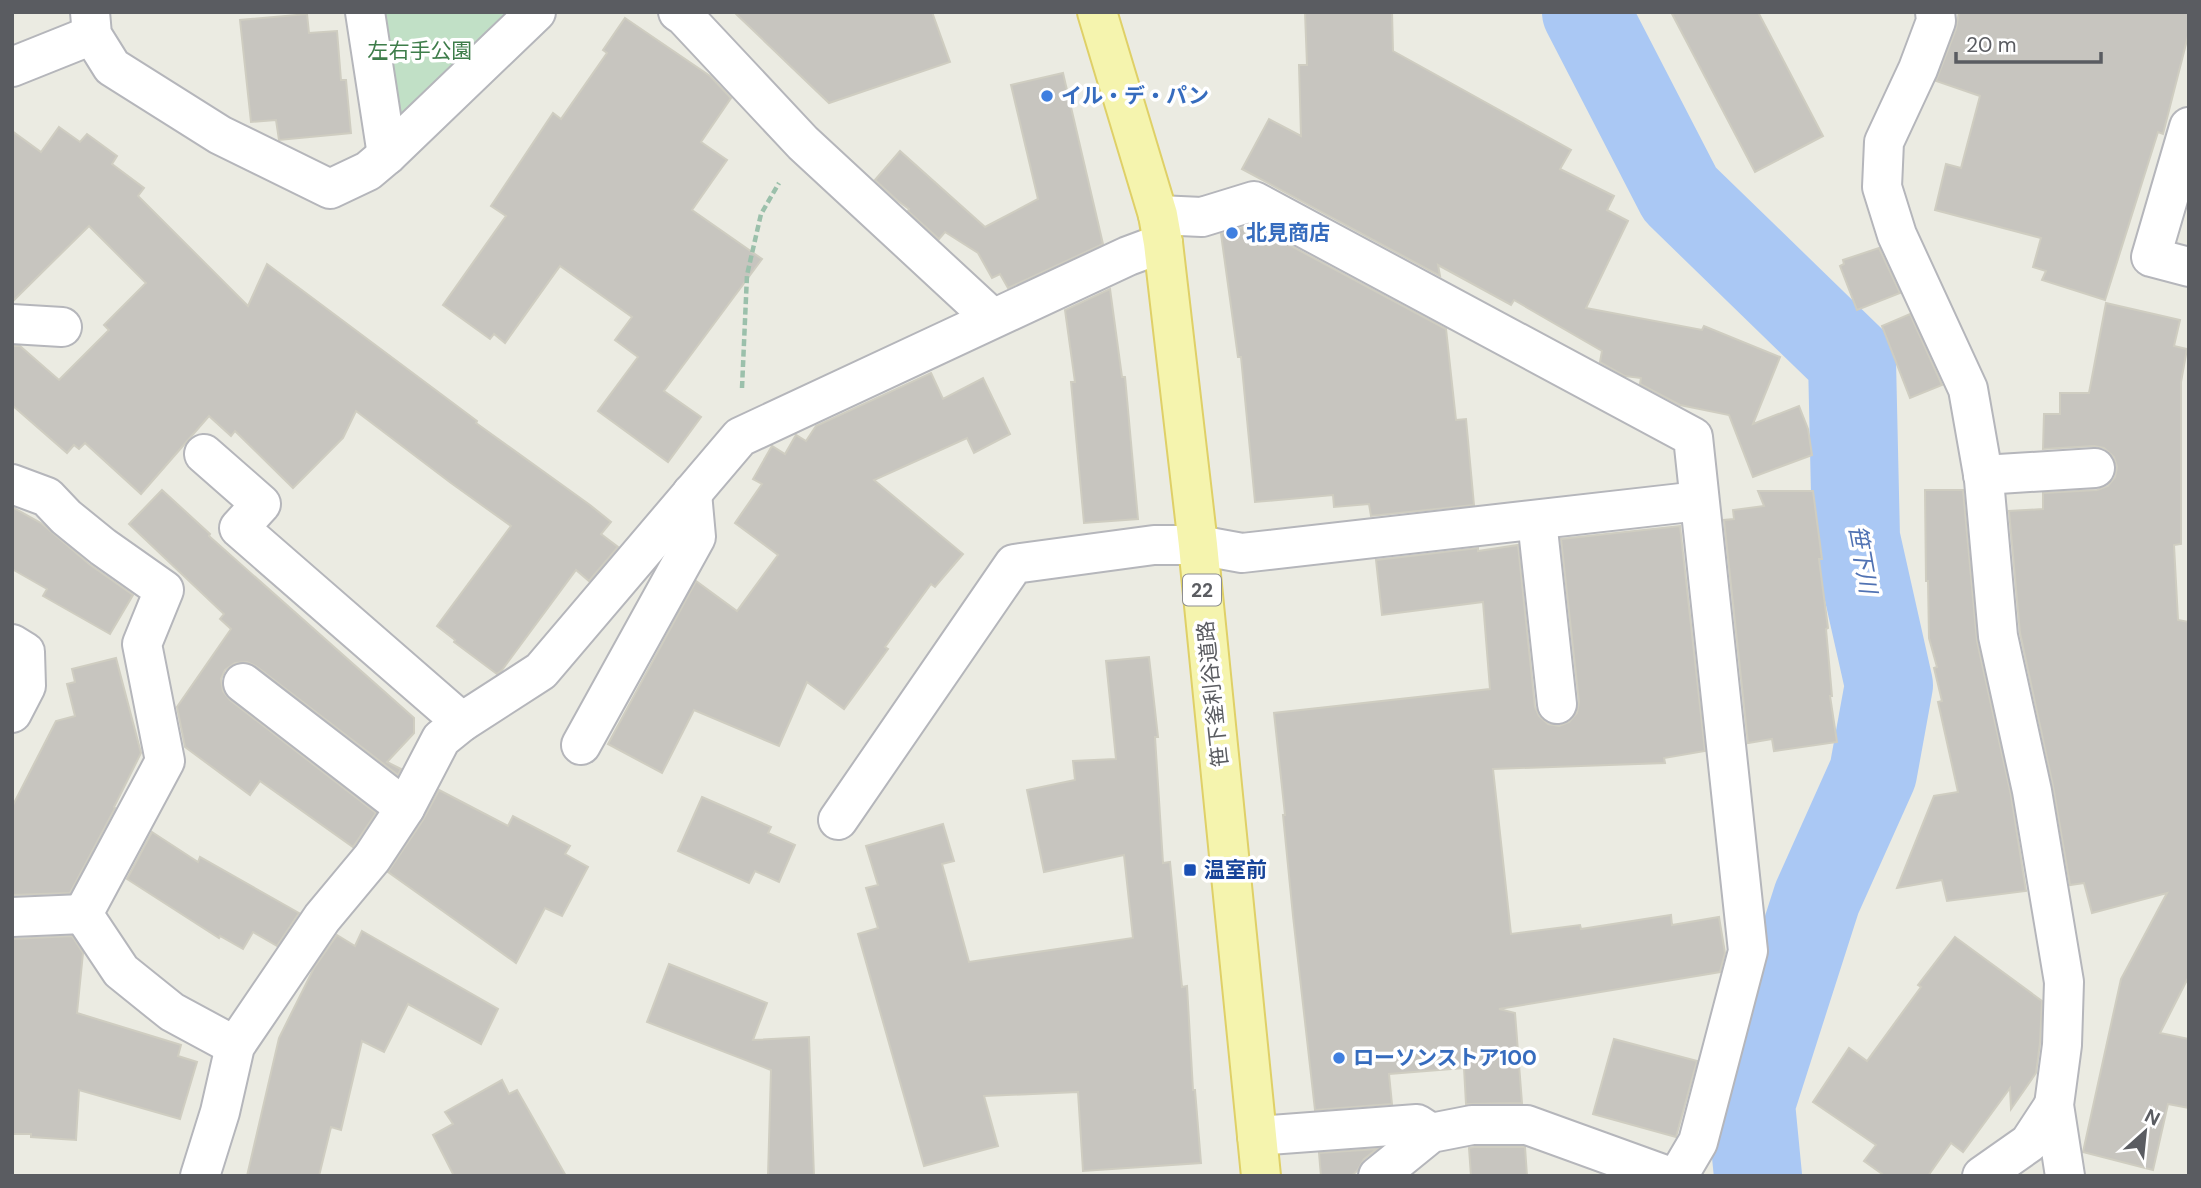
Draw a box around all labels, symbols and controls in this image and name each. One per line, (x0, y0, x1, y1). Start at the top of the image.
scale bar (1956, 21, 2101, 65)
text: 20 m (1966, 31, 2017, 59)
park label: 左右手公園 (368, 37, 473, 65)
place label: イル・デ・パン (1061, 82, 1209, 110)
marker: イル・デ・パン (1039, 88, 1055, 104)
place label: 北見商店 (1246, 219, 1330, 247)
marker: 北見商店 (1224, 225, 1240, 241)
water label: 笹下川 (1842, 522, 1884, 599)
road number: 22 (1183, 575, 1221, 606)
street label: 笹下釜利谷道路 (1191, 619, 1235, 769)
place label: 温室前 (1204, 856, 1267, 884)
marker: 温室前 (1182, 862, 1198, 878)
place label: ローソンストア100 (1353, 1044, 1537, 1072)
marker: ローソンストア100 (1331, 1050, 1347, 1066)
north arrow (2110, 1097, 2180, 1167)
text: N (2141, 1103, 2164, 1132)

